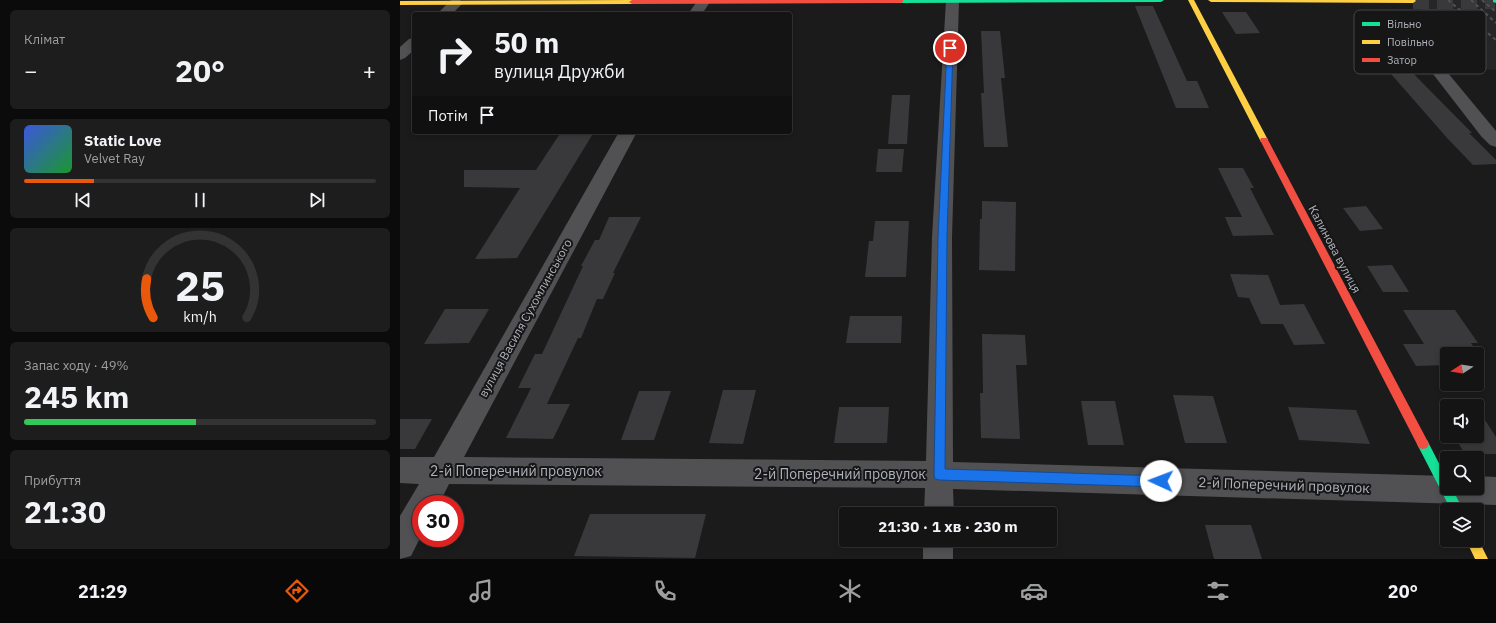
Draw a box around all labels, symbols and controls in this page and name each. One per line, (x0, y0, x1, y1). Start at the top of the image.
legend (1354, 10, 1486, 74)
text: Вільно (1387, 17, 1422, 31)
text: 50 m (494, 24, 559, 61)
icon: right (428, 28, 480, 80)
text: Клімат (24, 31, 65, 48)
pin (933, 31, 967, 65)
text: Повільно (1387, 35, 1434, 49)
icon: arrive (939, 37, 961, 59)
text: 20° (175, 51, 225, 90)
text: Затор (1387, 53, 1417, 67)
text: − (24, 56, 37, 85)
text: + (363, 56, 376, 85)
text: вулиця Дружби (494, 60, 625, 83)
icon: arrive (476, 104, 498, 126)
text: Потім (428, 106, 468, 125)
text: Static Love (84, 131, 161, 150)
text: Velvet Ray (84, 150, 145, 167)
icon: previous (72, 189, 94, 211)
icon: pause (189, 189, 211, 211)
icon: next (306, 189, 328, 211)
street label: Калинова вулиця (1305, 202, 1365, 296)
street label: вулиця Василя Сухомлинського (475, 236, 575, 400)
text: 25 (175, 257, 225, 311)
text: km/h (183, 306, 217, 325)
north arrow (1440, 347, 1484, 391)
map controls (1440, 347, 1484, 547)
text: Запас ходу · 49% (24, 357, 129, 374)
text: 245 km (24, 377, 129, 416)
button: sound (1440, 399, 1484, 443)
button: search (1440, 451, 1484, 495)
position arrow (1140, 460, 1182, 502)
street label: 2-й Поперечний провулок (430, 462, 602, 480)
street label: 2-й Поперечний провулок (754, 465, 926, 483)
text: Прибуття (24, 472, 81, 489)
street label: 2-й Поперечний провулок (1198, 473, 1371, 497)
text: 21:30 (24, 492, 106, 531)
speed limit sign: 30 (412, 495, 464, 547)
button: layers (1440, 503, 1484, 547)
text: 21:30 · 1 хв · 230 m (878, 517, 1018, 536)
icon: directions (283, 577, 311, 605)
icon: music (467, 577, 495, 605)
icon: phone (651, 577, 679, 605)
icon: climate (836, 577, 864, 605)
icon: car (1020, 577, 1048, 605)
icon: filters (1204, 577, 1232, 605)
text: 21:29 (78, 580, 127, 603)
text: 20° (1388, 580, 1418, 603)

